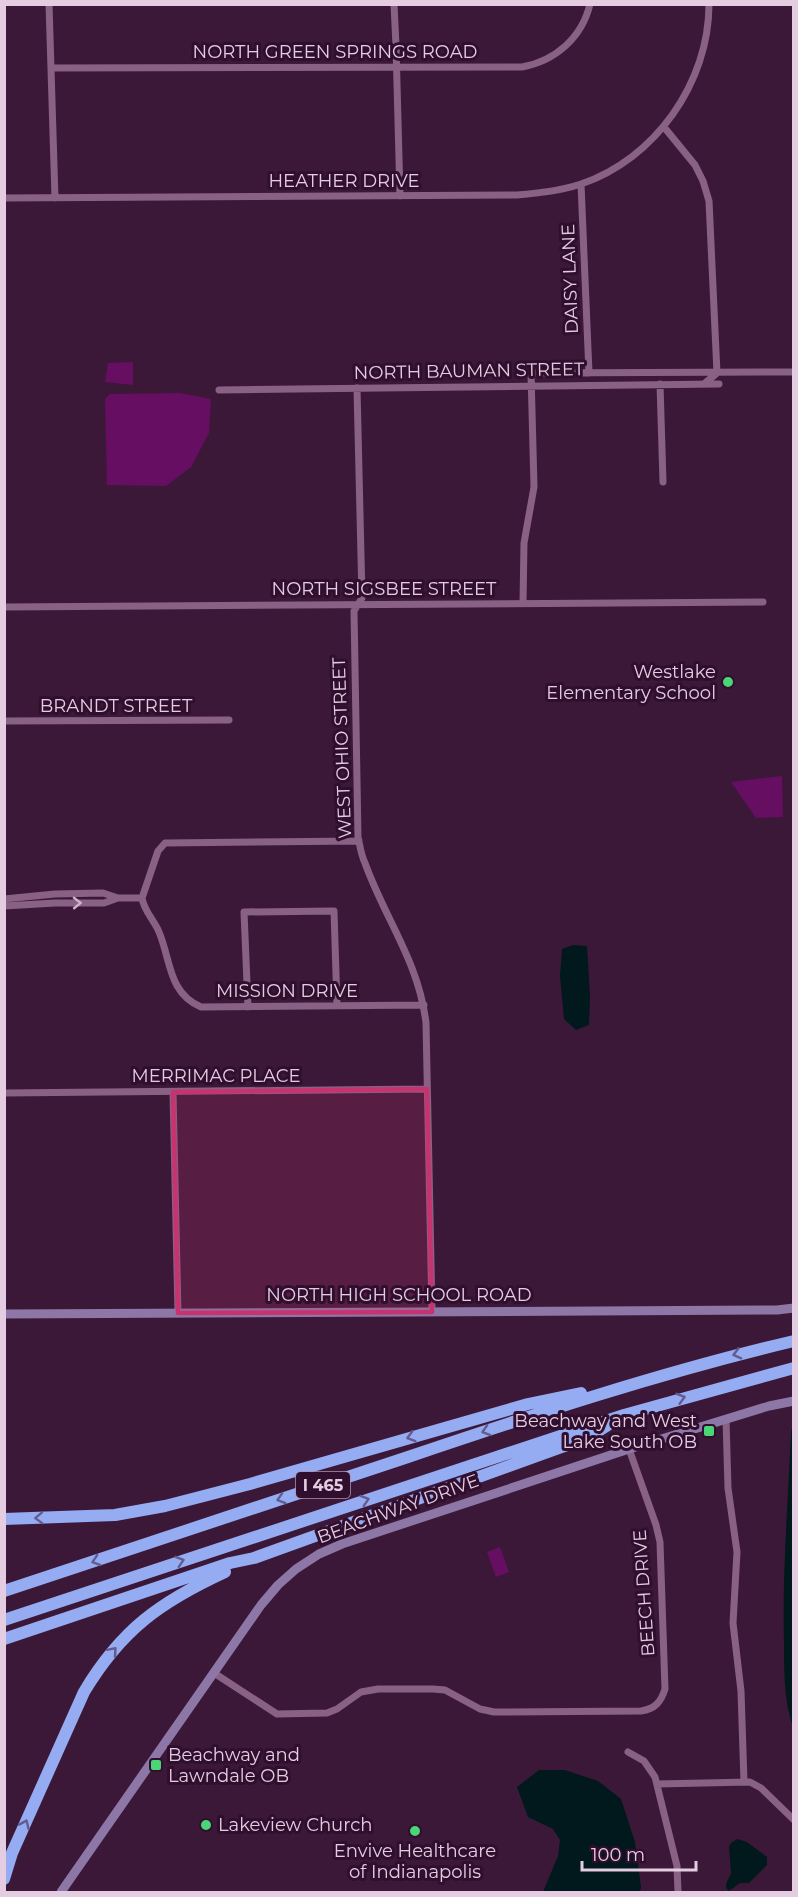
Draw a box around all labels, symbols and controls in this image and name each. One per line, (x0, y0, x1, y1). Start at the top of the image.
street label: NORTH GREEN SPRINGS ROAD (193, 41, 477, 63)
street label: HEATHER DRIVE (268, 170, 420, 192)
street label: DAISY LANE (557, 224, 583, 334)
street label: NORTH BAUMAN STREET (353, 358, 585, 384)
street label: NORTH SIGSBEE STREET (272, 578, 497, 600)
street label: WEST OHIO STREET (328, 656, 356, 839)
place label: Westlake Elementary School (546, 661, 716, 704)
marker: Westlake Elementary School (721, 675, 735, 689)
street label: BRANDT STREET (40, 695, 193, 717)
one-way arrow (72, 897, 81, 909)
street label: MISSION DRIVE (216, 980, 358, 1002)
street label: MERRIMAC PLACE (132, 1065, 300, 1087)
street label: NORTH HIGH SCHOOL ROAD (266, 1284, 532, 1306)
one-way arrow (732, 1347, 742, 1360)
one-way arrow (675, 1393, 685, 1405)
place label: Beachway and West Lake South OB (514, 1410, 697, 1453)
one-way arrow (481, 1423, 492, 1436)
marker: Beachway and West Lake South OB (702, 1424, 716, 1438)
one-way arrow (406, 1430, 416, 1443)
street label: BEACHWAY DRIVE (314, 1470, 482, 1548)
road number: I 465 (296, 1472, 350, 1498)
one-way arrow (276, 1492, 287, 1504)
one-way arrow (359, 1495, 370, 1507)
one-way arrow (34, 1511, 43, 1524)
street label: BEECH DRIVE (629, 1529, 659, 1657)
one-way arrow (91, 1553, 102, 1566)
one-way arrow (174, 1556, 185, 1569)
one-way arrow (106, 1647, 117, 1658)
place label: Beachway and Lawndale OB (168, 1744, 300, 1787)
marker: Beachway and Lawndale OB (149, 1758, 163, 1772)
place label: Lakeview Church (218, 1814, 372, 1836)
marker: Lakeview Church (199, 1818, 213, 1832)
one-way arrow (18, 1819, 30, 1830)
marker: Envive Healthcare of Indianapolis (408, 1824, 422, 1838)
scale bar (582, 1834, 696, 1872)
place label: Envive Healthcare of Indianapolis (334, 1840, 496, 1883)
text: 100 m (591, 1844, 645, 1866)

